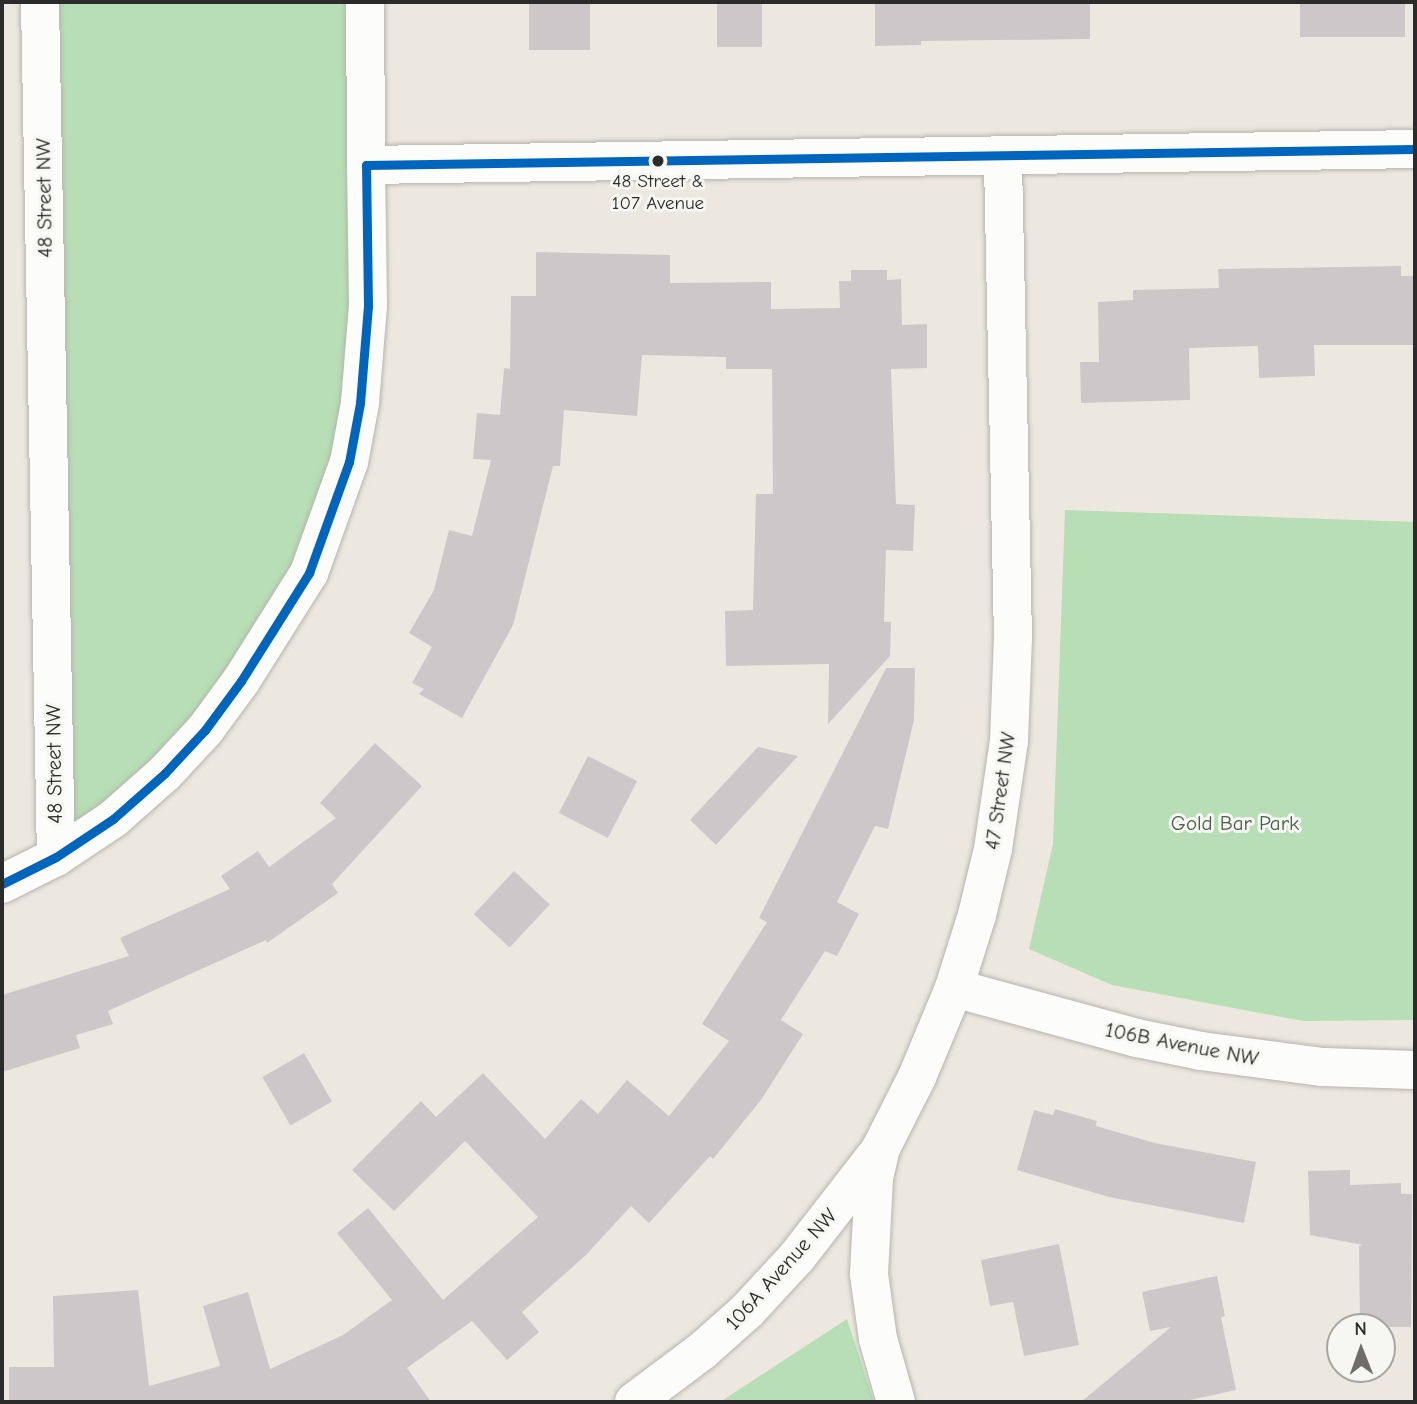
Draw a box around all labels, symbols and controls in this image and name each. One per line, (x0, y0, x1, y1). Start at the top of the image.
street label: 48 Street NW (30, 138, 58, 258)
marker: 48 Street & 107 Avenue (651, 154, 665, 168)
place label: 48 Street & 107 Avenue (612, 171, 704, 215)
street label: 48 Street NW (40, 704, 68, 824)
street label: 47 Street NW (979, 730, 1021, 852)
park label: Gold Bar Park (1171, 810, 1299, 836)
street label: 106B Avenue NW (1103, 1017, 1261, 1071)
street label: 106A Avenue NW (720, 1203, 842, 1335)
north arrow (1326, 1313, 1396, 1383)
text: N (1354, 1318, 1367, 1340)

